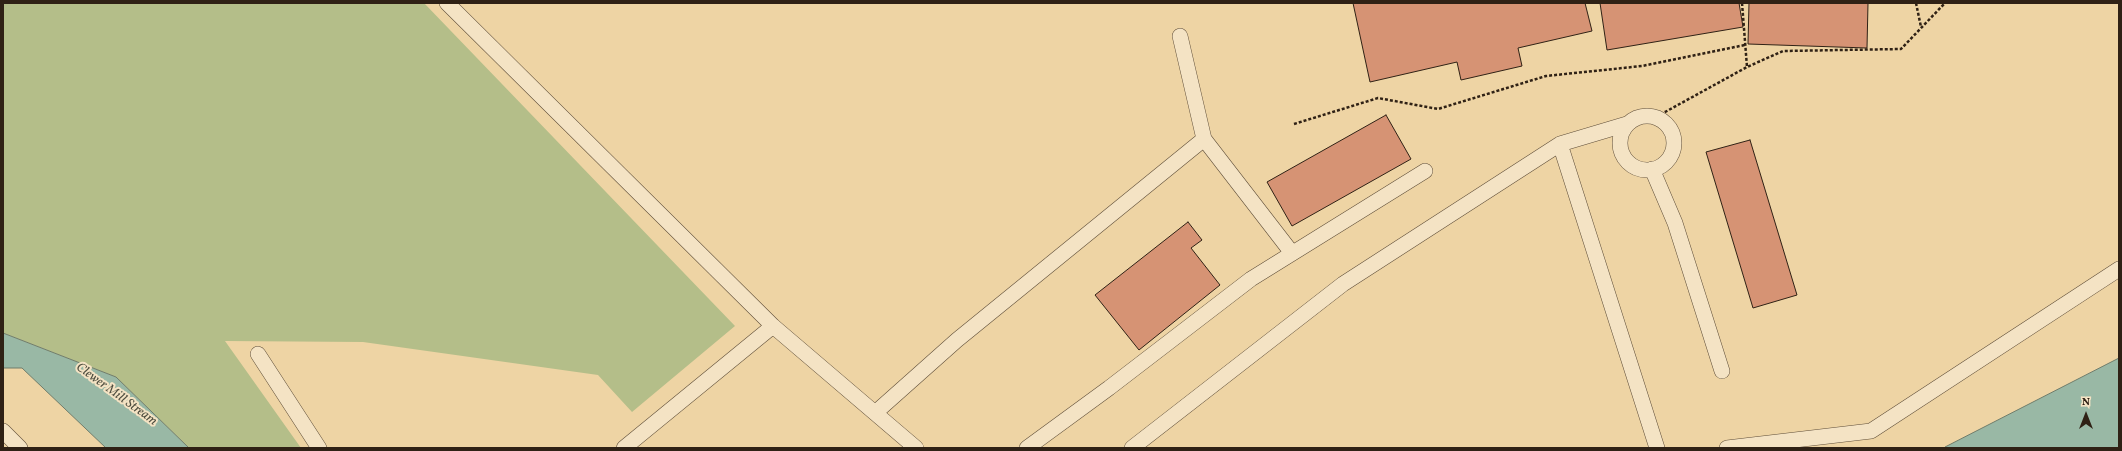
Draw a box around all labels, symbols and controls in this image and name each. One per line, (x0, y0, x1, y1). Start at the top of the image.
water label: Clewer Mill Stream (72, 360, 160, 430)
north arrow (2066, 395, 2106, 435)
text: N (2082, 395, 2090, 410)

